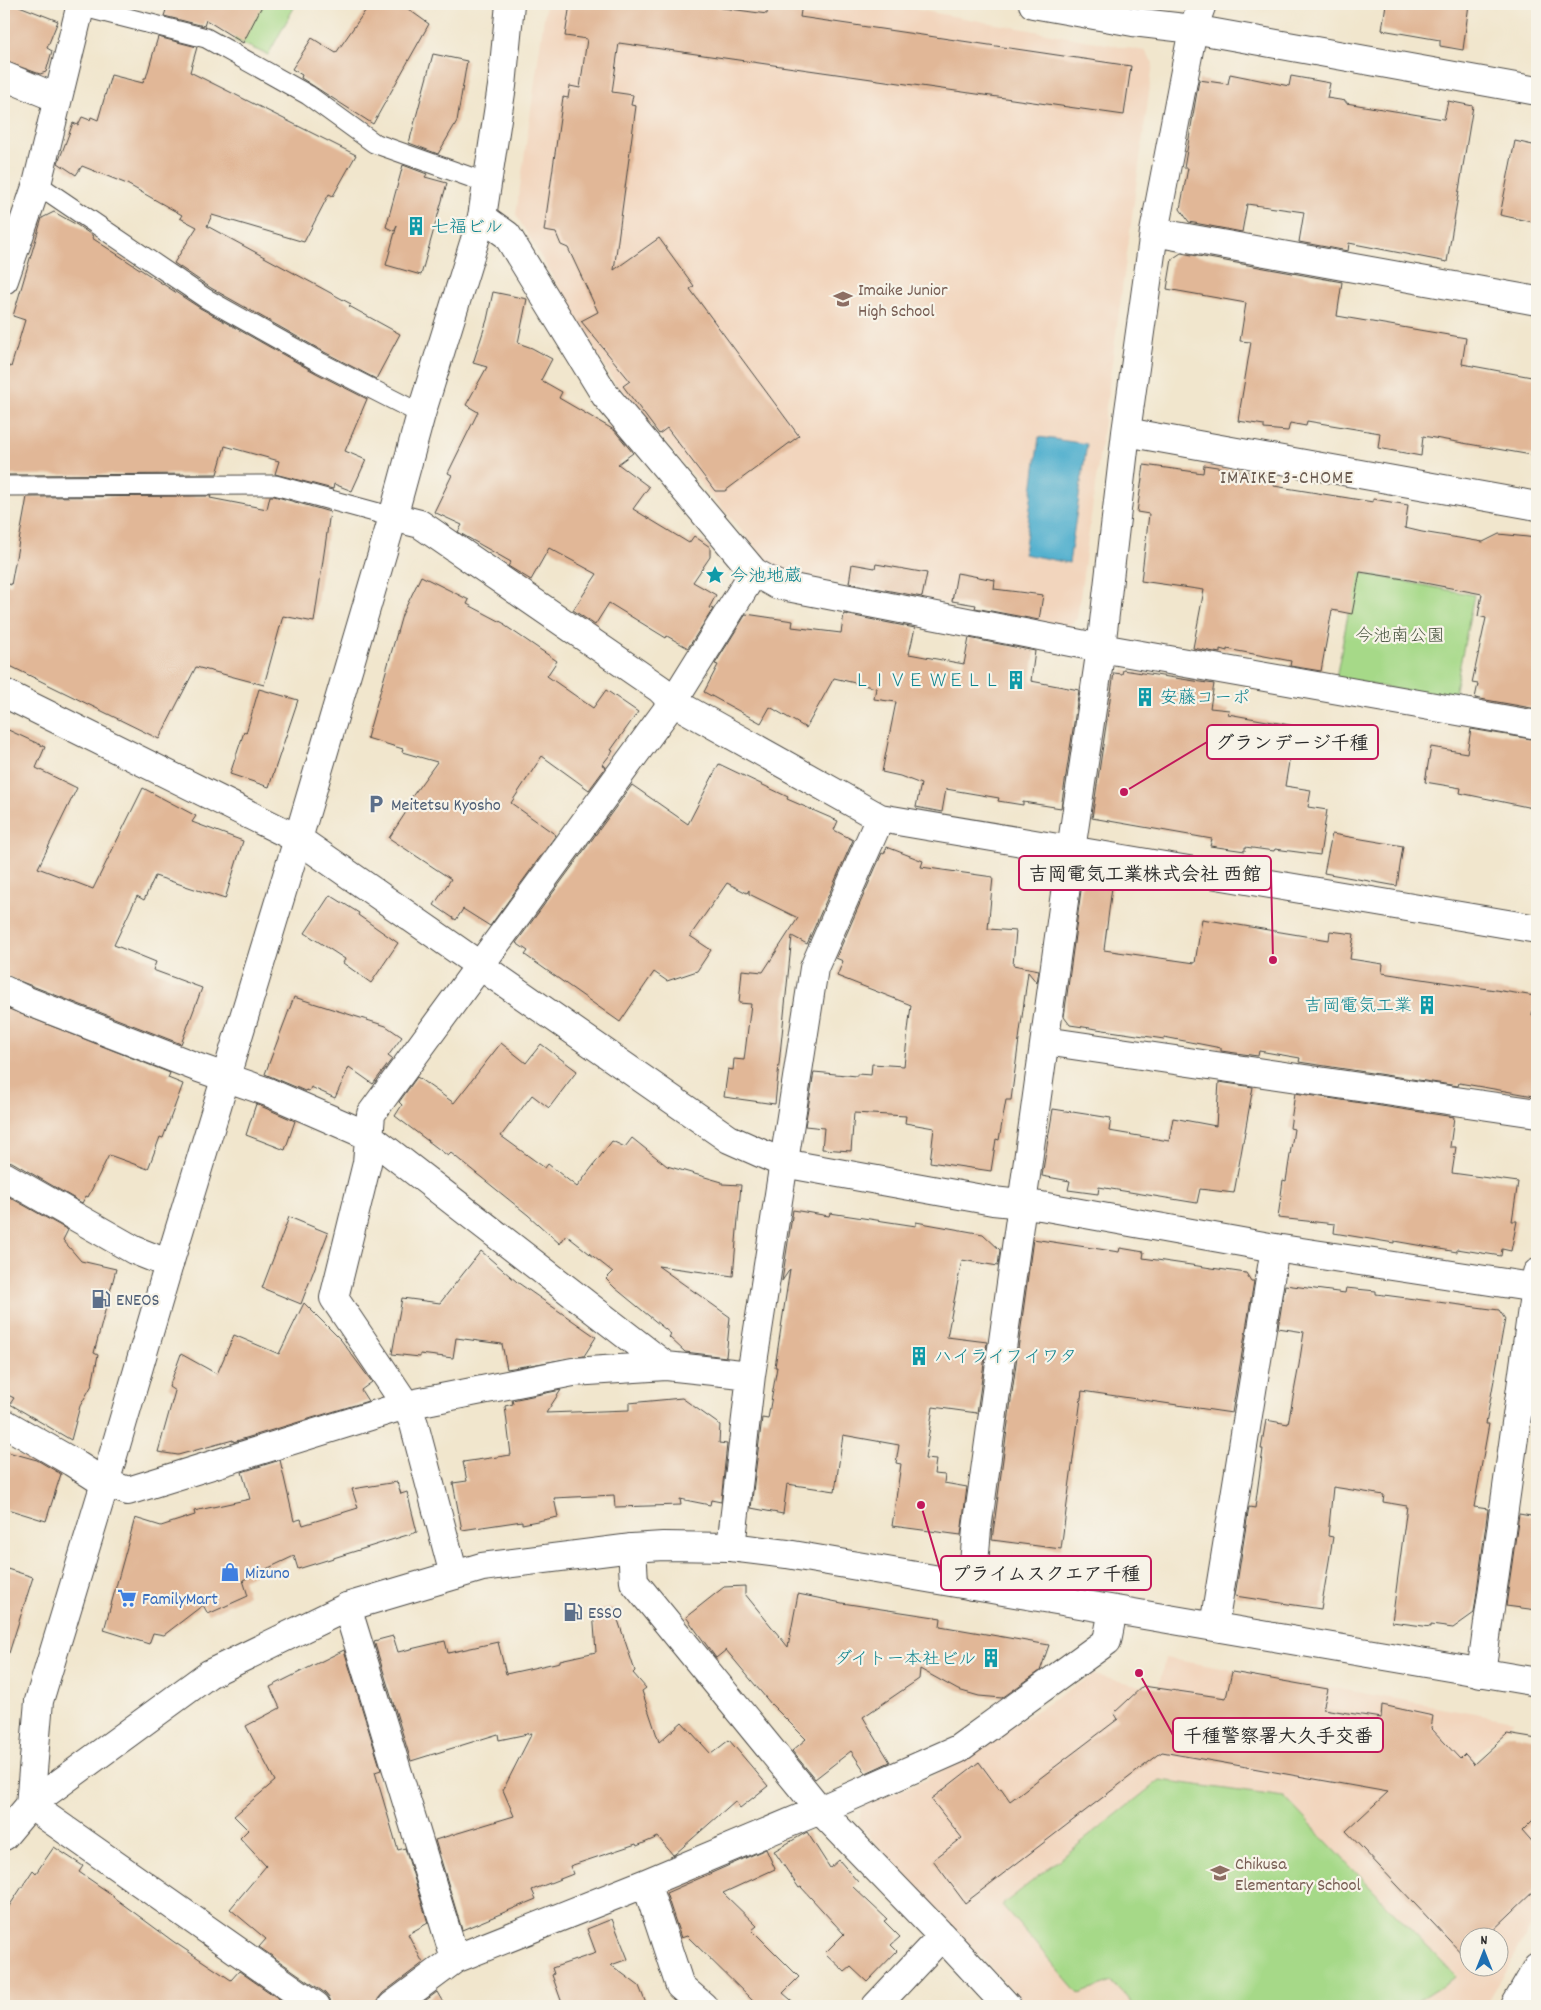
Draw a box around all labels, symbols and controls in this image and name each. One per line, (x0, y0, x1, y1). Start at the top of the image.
building icon: 七福ビル (405, 215, 427, 237)
place label: 七福ビル (431, 216, 503, 241)
place label: Imaike Junior High School (858, 279, 948, 325)
school or university icon: Imaike Junior High School (832, 288, 854, 310)
district label: IMAIKE 3-CHOME (1220, 466, 1354, 493)
place icon: 今池地蔵 (704, 564, 726, 586)
place label: 今池地蔵 (730, 565, 802, 590)
park label: 今池南公園 (1355, 625, 1445, 650)
building icon: ＬＩＶＥ ＷＥＬＬ (1005, 669, 1027, 691)
place label: ＬＩＶＥ ＷＥＬＬ (853, 670, 1001, 695)
building icon: 安藤コーポ (1134, 686, 1156, 708)
place label: 安藤コーポ (1160, 687, 1250, 712)
callout: グランデージ千種 (1207, 725, 1378, 759)
text: グランデージ千種 (1215, 732, 1369, 759)
parking icon: Meitetsu Kyosho (365, 793, 387, 815)
place label: Meitetsu Kyosho (391, 794, 501, 819)
callout: 吉岡電気工業株式会社 西館 (1019, 856, 1271, 890)
text: 吉岡電気工業株式会社 西館 (1029, 863, 1261, 890)
building icon: 吉岡電気工業 (1416, 994, 1438, 1016)
place label: 吉岡電気工業 (1304, 995, 1412, 1020)
fuel station icon: ENEOS (90, 1288, 112, 1310)
place label: ENEOS (116, 1289, 160, 1314)
building icon: ハイライフイワタ (908, 1345, 930, 1367)
place label: ハイライフイワタ (934, 1346, 1077, 1371)
callout: プライムスクエア千種 (941, 1556, 1151, 1590)
shop icon: Mizuno (219, 1561, 241, 1583)
place label: Mizuno (245, 1562, 290, 1587)
text: プライムスクエア千種 (952, 1563, 1140, 1590)
supermarket icon: FamilyMart (116, 1587, 138, 1609)
place label: FamilyMart (142, 1588, 218, 1613)
fuel station icon: ESSO (562, 1601, 584, 1623)
place label: ESSO (588, 1602, 622, 1627)
building icon: ダイトー本社ビル (980, 1647, 1002, 1669)
place label: ダイトー本社ビル (834, 1648, 976, 1673)
callout: 千種警察署大久手交番 (1173, 1718, 1383, 1752)
text: 千種警察署大久手交番 (1183, 1725, 1373, 1752)
place label: Chikusa Elementary School (1235, 1853, 1362, 1899)
school or university icon: Chikusa Elementary School (1209, 1862, 1231, 1884)
north arrow (1458, 1928, 1508, 1978)
text: N (1481, 1931, 1488, 1951)

